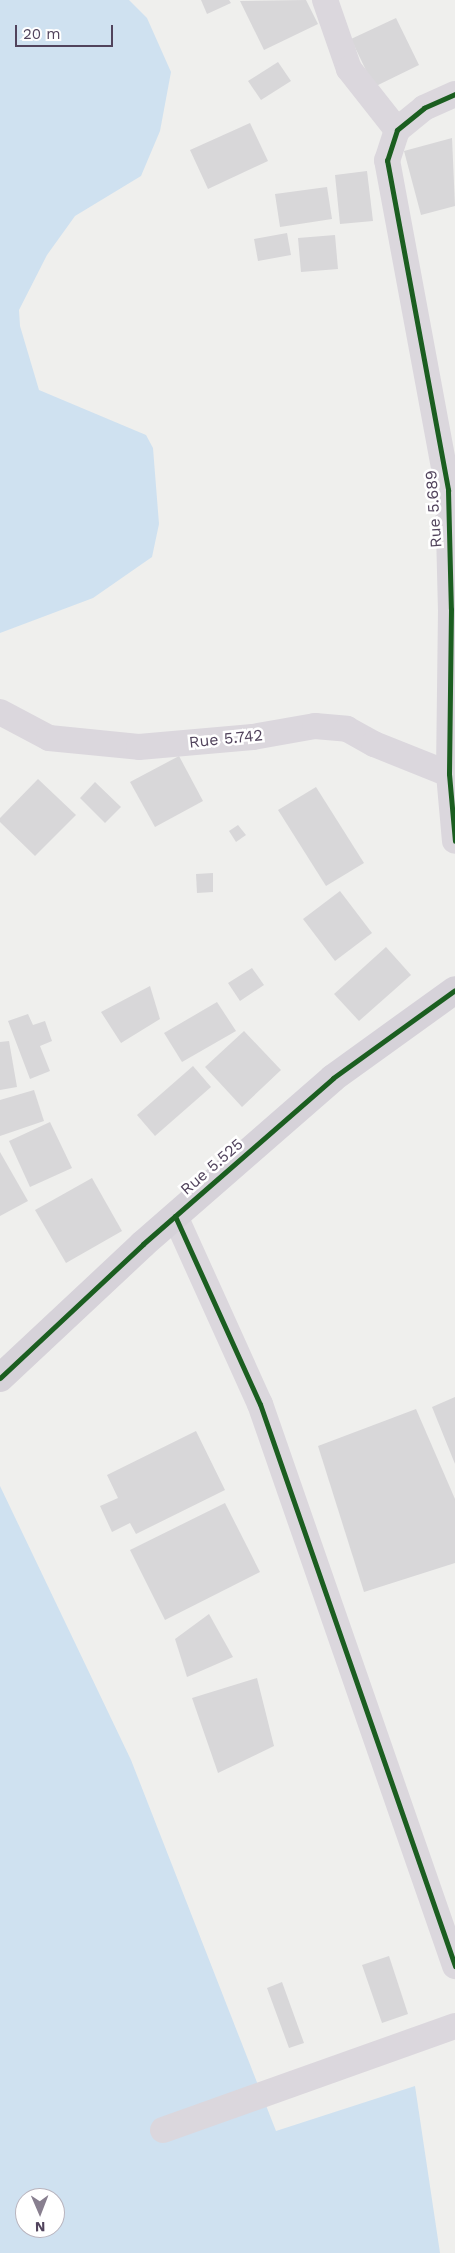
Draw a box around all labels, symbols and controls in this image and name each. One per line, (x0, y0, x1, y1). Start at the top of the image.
scale bar (18, 15, 115, 47)
text: 20 m (23, 25, 61, 43)
street label: Rue 5.689 (422, 470, 446, 548)
street label: Rue 5.742 (188, 726, 264, 752)
street label: Rue 5.525 (177, 1135, 247, 1199)
north arrow (15, 2188, 65, 2238)
text: N (35, 2219, 46, 2235)

